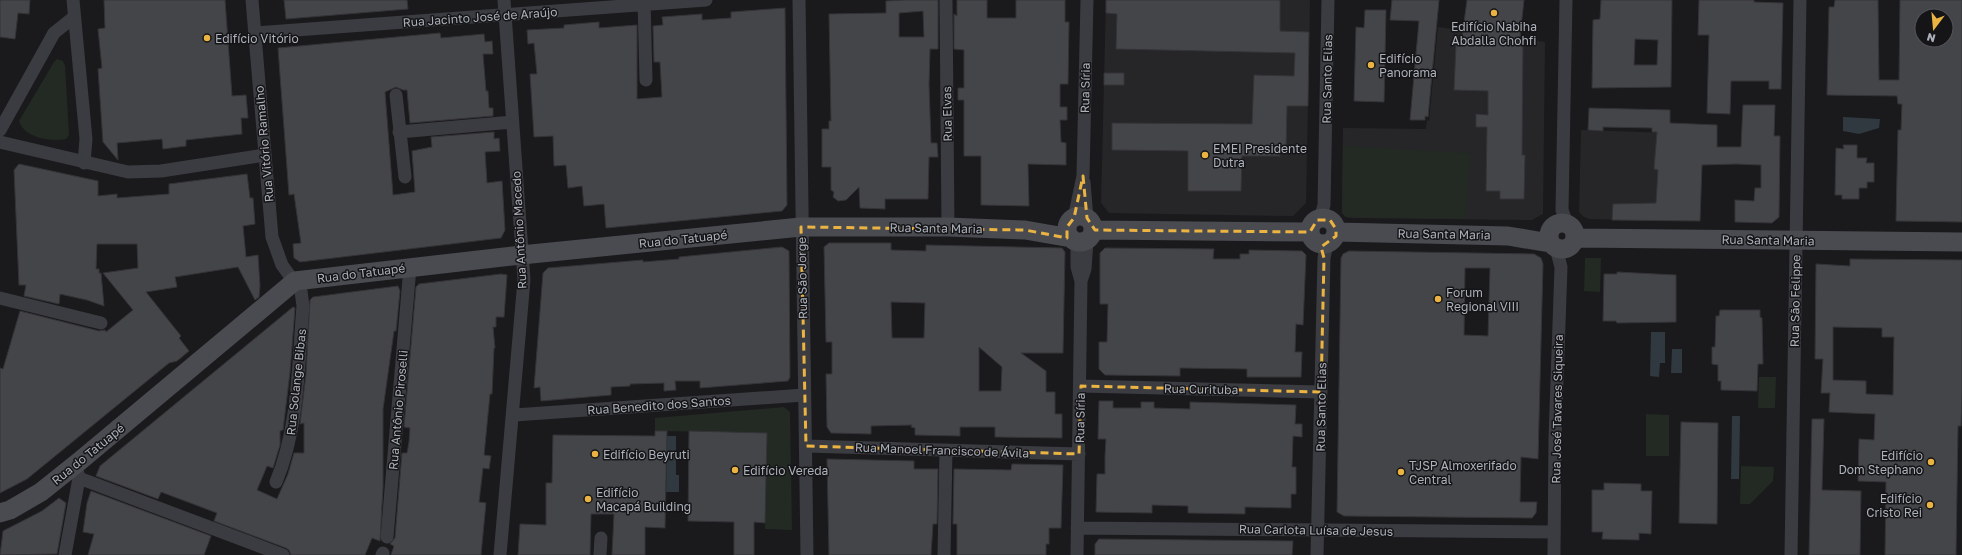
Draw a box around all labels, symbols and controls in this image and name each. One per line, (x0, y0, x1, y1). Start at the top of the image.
street label: Rua Jacinto José de Araújo (402, 4, 558, 30)
marker: Edifício Nabiha Abdalla Chohfi (1489, 8, 1499, 18)
north arrow (1914, 8, 1954, 48)
place label: Edifício Nabiha Abdalla Chohfi (1451, 19, 1537, 48)
place label: Edifício Vitório (215, 31, 299, 46)
text: N (1925, 31, 1937, 45)
marker: Edifício Vitório (202, 33, 212, 43)
street label: Rua Santo Elias (1319, 34, 1335, 124)
place label: Edifício Panorama (1379, 51, 1437, 80)
marker: Edifício Panorama (1366, 60, 1376, 70)
street label: Rua Síria (1077, 63, 1093, 113)
street label: Rua Vitório Ramalho (251, 85, 277, 203)
street label: Rua Elvas (939, 86, 955, 142)
place label: EMEI Presidente Dutra (1213, 141, 1307, 170)
marker: EMEI Presidente Dutra (1200, 150, 1210, 160)
street label: Rua Antônio Macedo (508, 171, 530, 289)
street label: Rua Santa Maria (889, 220, 983, 236)
street label: Rua Santa Maria (1397, 226, 1491, 242)
street label: Rua do Tatuapé (638, 227, 728, 251)
street label: Rua Santa Maria (1721, 232, 1815, 248)
street label: Rua São Jorge (794, 237, 810, 319)
street label: Rua São Felippe (1787, 255, 1803, 347)
street label: Rua do Tatuapé (316, 260, 406, 286)
place label: Forum Regional VIII (1446, 285, 1519, 314)
marker: Forum Regional VIII (1433, 294, 1443, 304)
street label: Rua Solange Bibas (283, 328, 309, 436)
street label: Rua José Tavares Siqueira (1548, 334, 1566, 484)
street label: Rua Antônio Piroselli (385, 350, 411, 470)
street label: Rua Santo Elias (1313, 362, 1329, 452)
street label: Rua Curituba (1164, 381, 1238, 397)
street label: Rua Benedito dos Santos (587, 392, 731, 418)
street label: Rua Síria (1072, 393, 1088, 443)
street label: Rua do Tatuapé (49, 420, 127, 488)
street label: Rua Manoel Francisco de Ávila (855, 439, 1029, 461)
place label: Edifício Beyruti (603, 447, 690, 462)
place label: Edifício Dom Stephano (1838, 448, 1923, 477)
marker: Edifício Beyruti (590, 449, 600, 459)
marker: Edifício Dom Stephano (1926, 457, 1936, 467)
place label: TJSP Almoxerifado Central (1409, 458, 1517, 487)
place label: Edifício Vereda (743, 463, 828, 478)
marker: Edifício Vereda (730, 465, 740, 475)
marker: TJSP Almoxerifado Central (1396, 467, 1406, 477)
place label: Edifício Macapá Building (596, 485, 691, 514)
place label: Edifício Cristo Rei (1866, 491, 1922, 520)
marker: Edifício Macapá Building (583, 494, 593, 504)
marker: Edifício Cristo Rei (1925, 500, 1935, 510)
street label: Rua Carlota Luísa de Jesus (1239, 521, 1393, 539)

